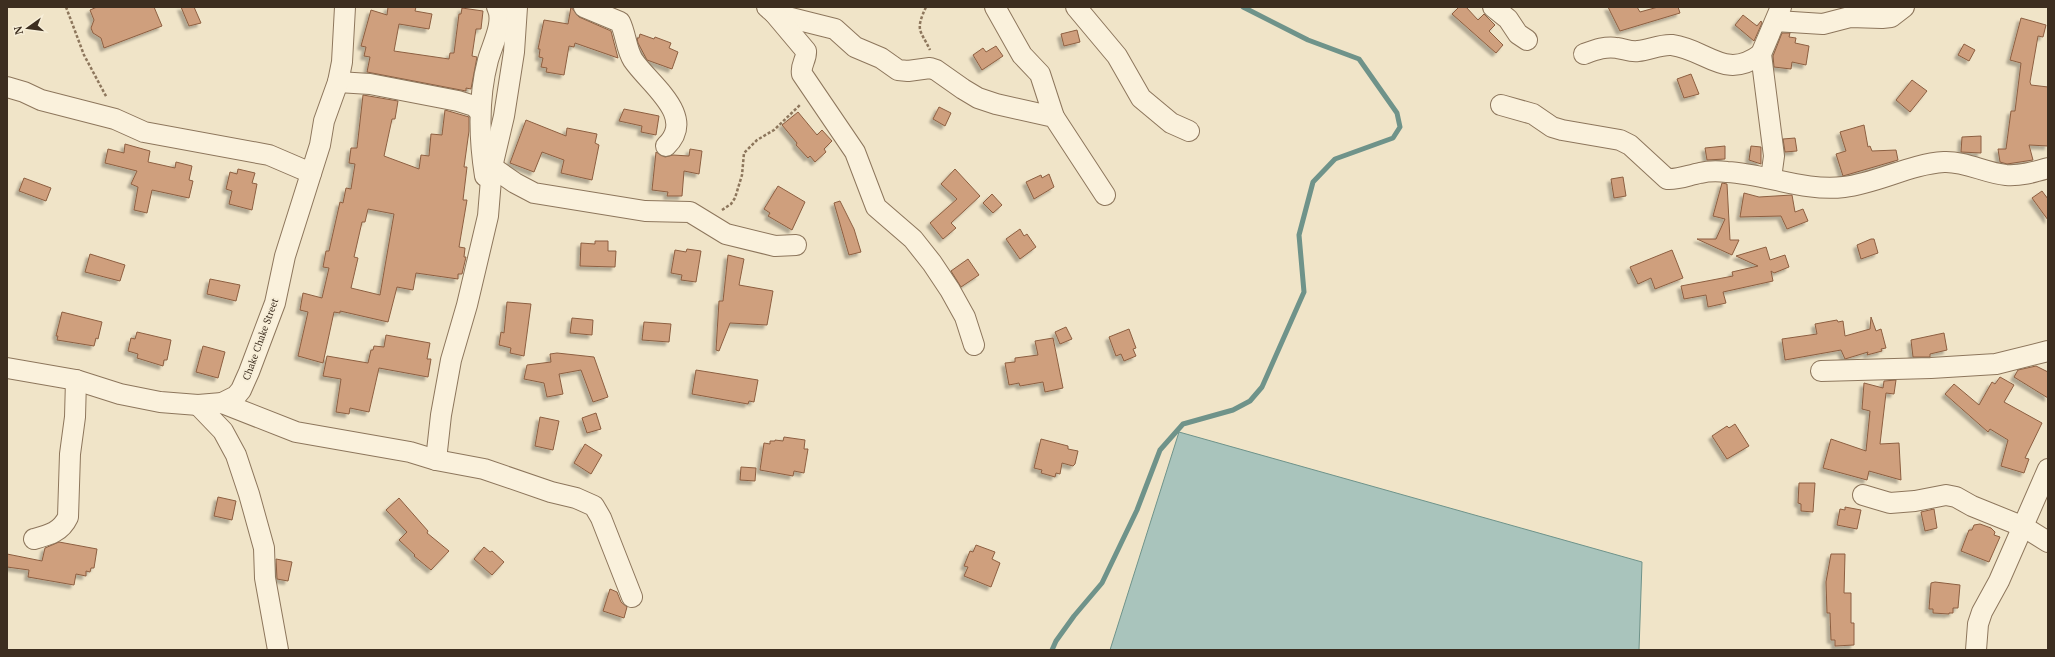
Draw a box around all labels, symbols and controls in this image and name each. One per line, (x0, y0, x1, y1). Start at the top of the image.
north arrow (8, 8, 48, 48)
text: N (10, 24, 26, 36)
street label: Chake Chake Street (240, 296, 281, 382)

